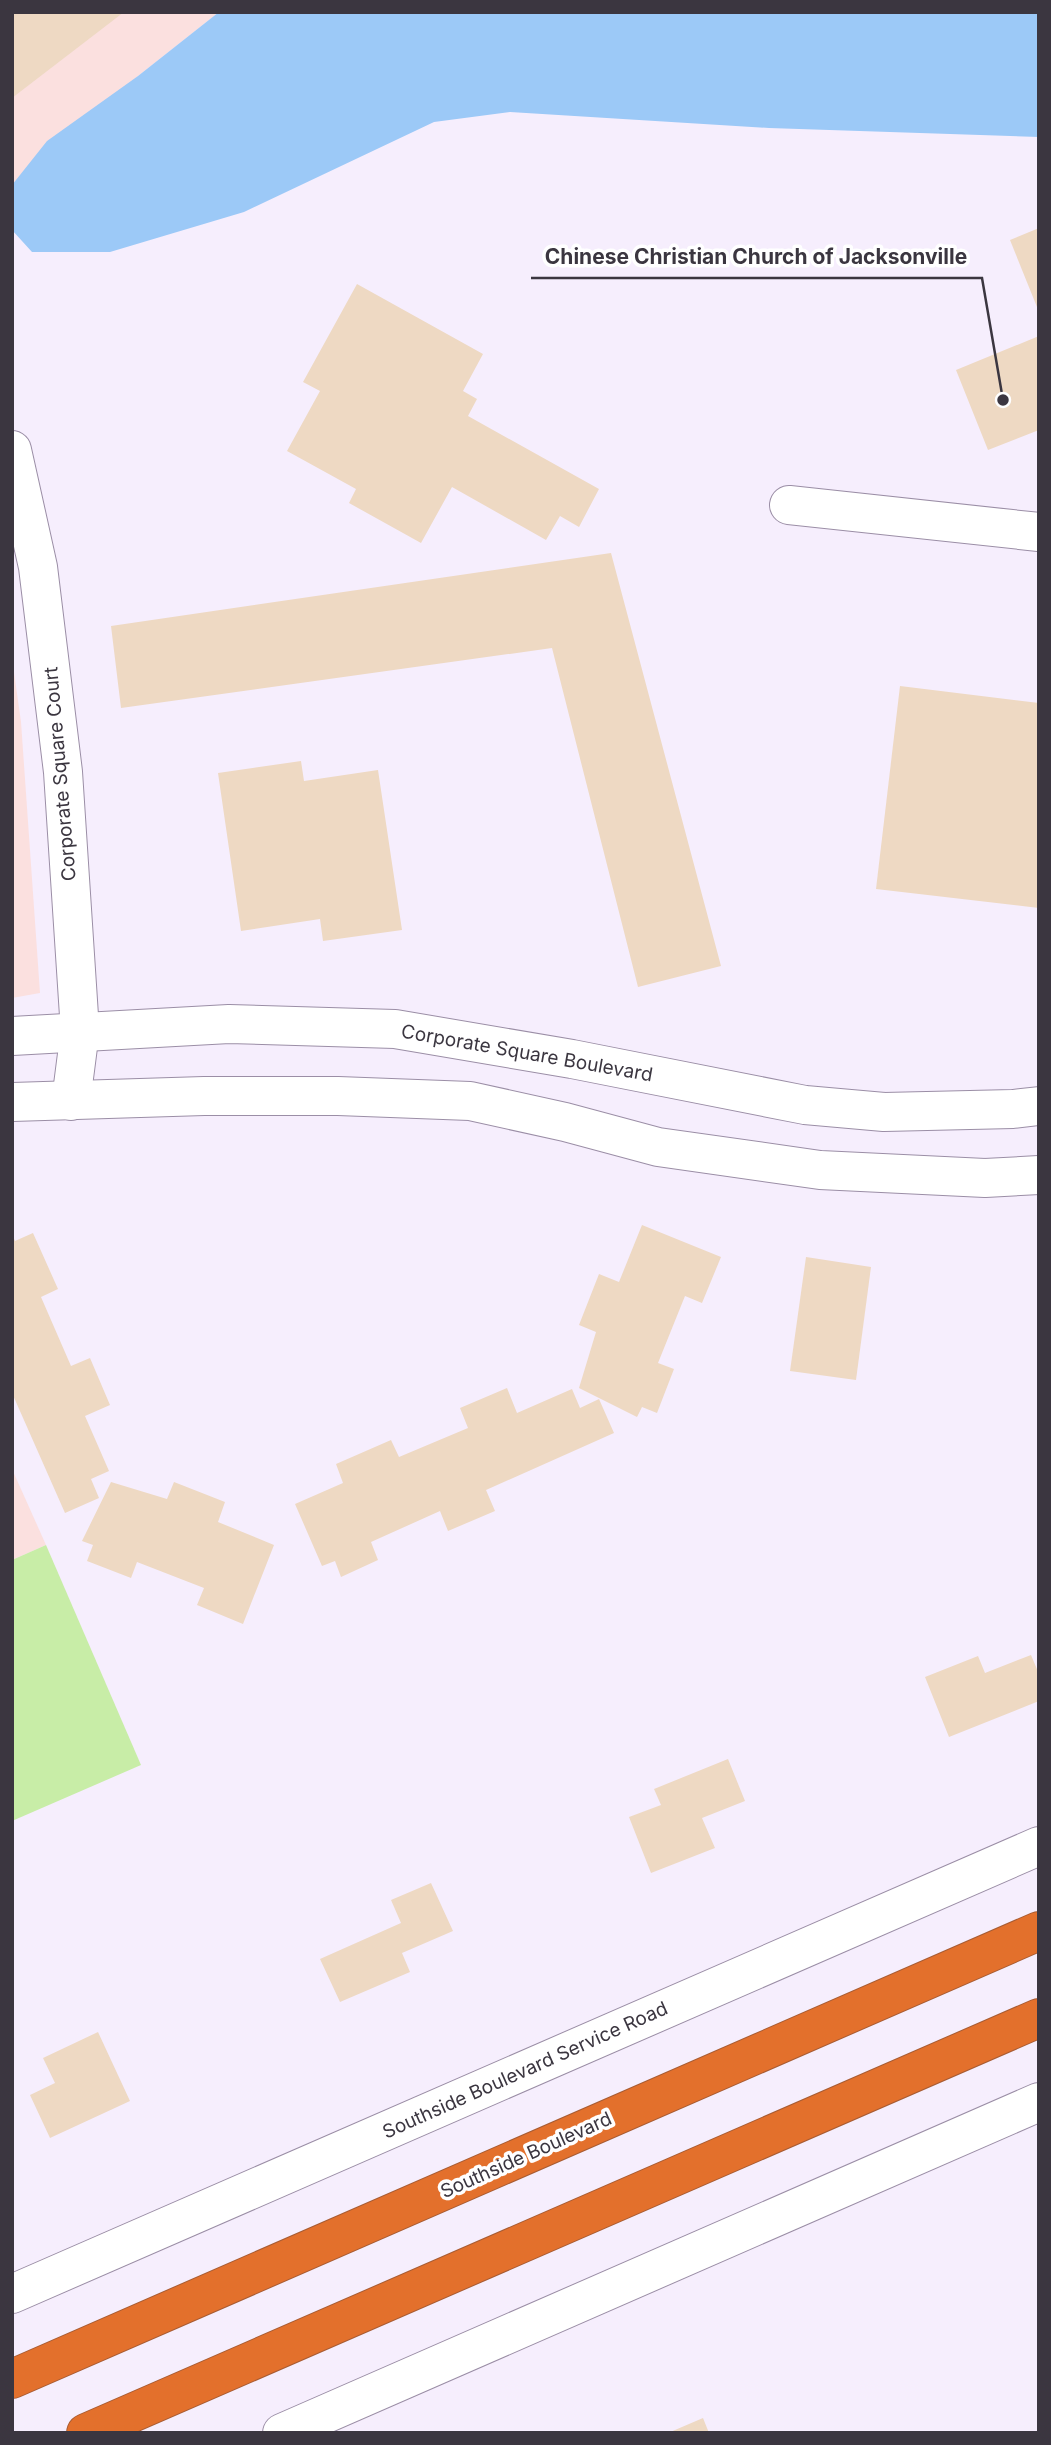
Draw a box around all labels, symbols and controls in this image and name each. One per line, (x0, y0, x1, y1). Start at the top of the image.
callout: Chinese Christian Church of Jacksonville (531, 236, 982, 278)
text: Chinese Christian Church of Jacksonville (545, 244, 967, 269)
street label: Corporate Square Court (39, 666, 81, 882)
street label: Corporate Square Boulevard (399, 1020, 655, 1086)
street label: Southside Boulevard Service Road (379, 1997, 671, 2143)
street label: Southside Boulevard (437, 2107, 615, 2203)

